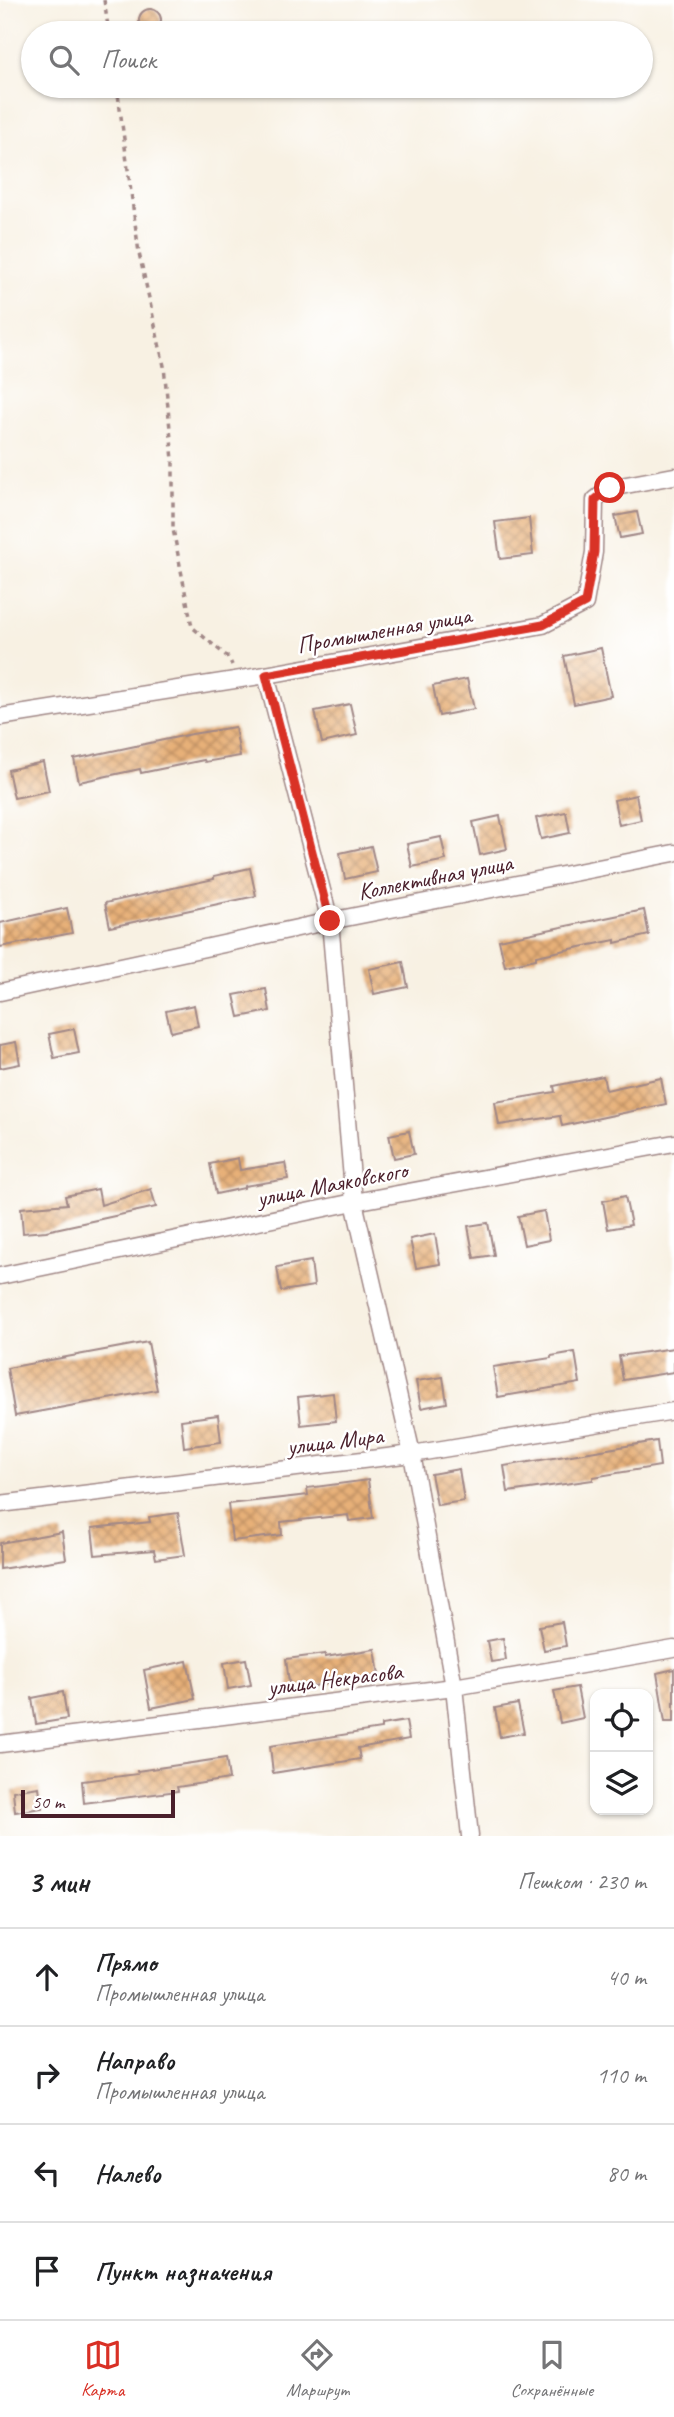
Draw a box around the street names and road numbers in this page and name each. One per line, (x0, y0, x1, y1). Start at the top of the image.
street label: Промышленная улица (295, 600, 476, 660)
street label: Коллективная улица (355, 847, 516, 907)
street label: улица Маяковского (252, 1154, 412, 1214)
street label: улица Мира (283, 1420, 386, 1462)
street label: улица Некрасова (264, 1656, 406, 1702)

